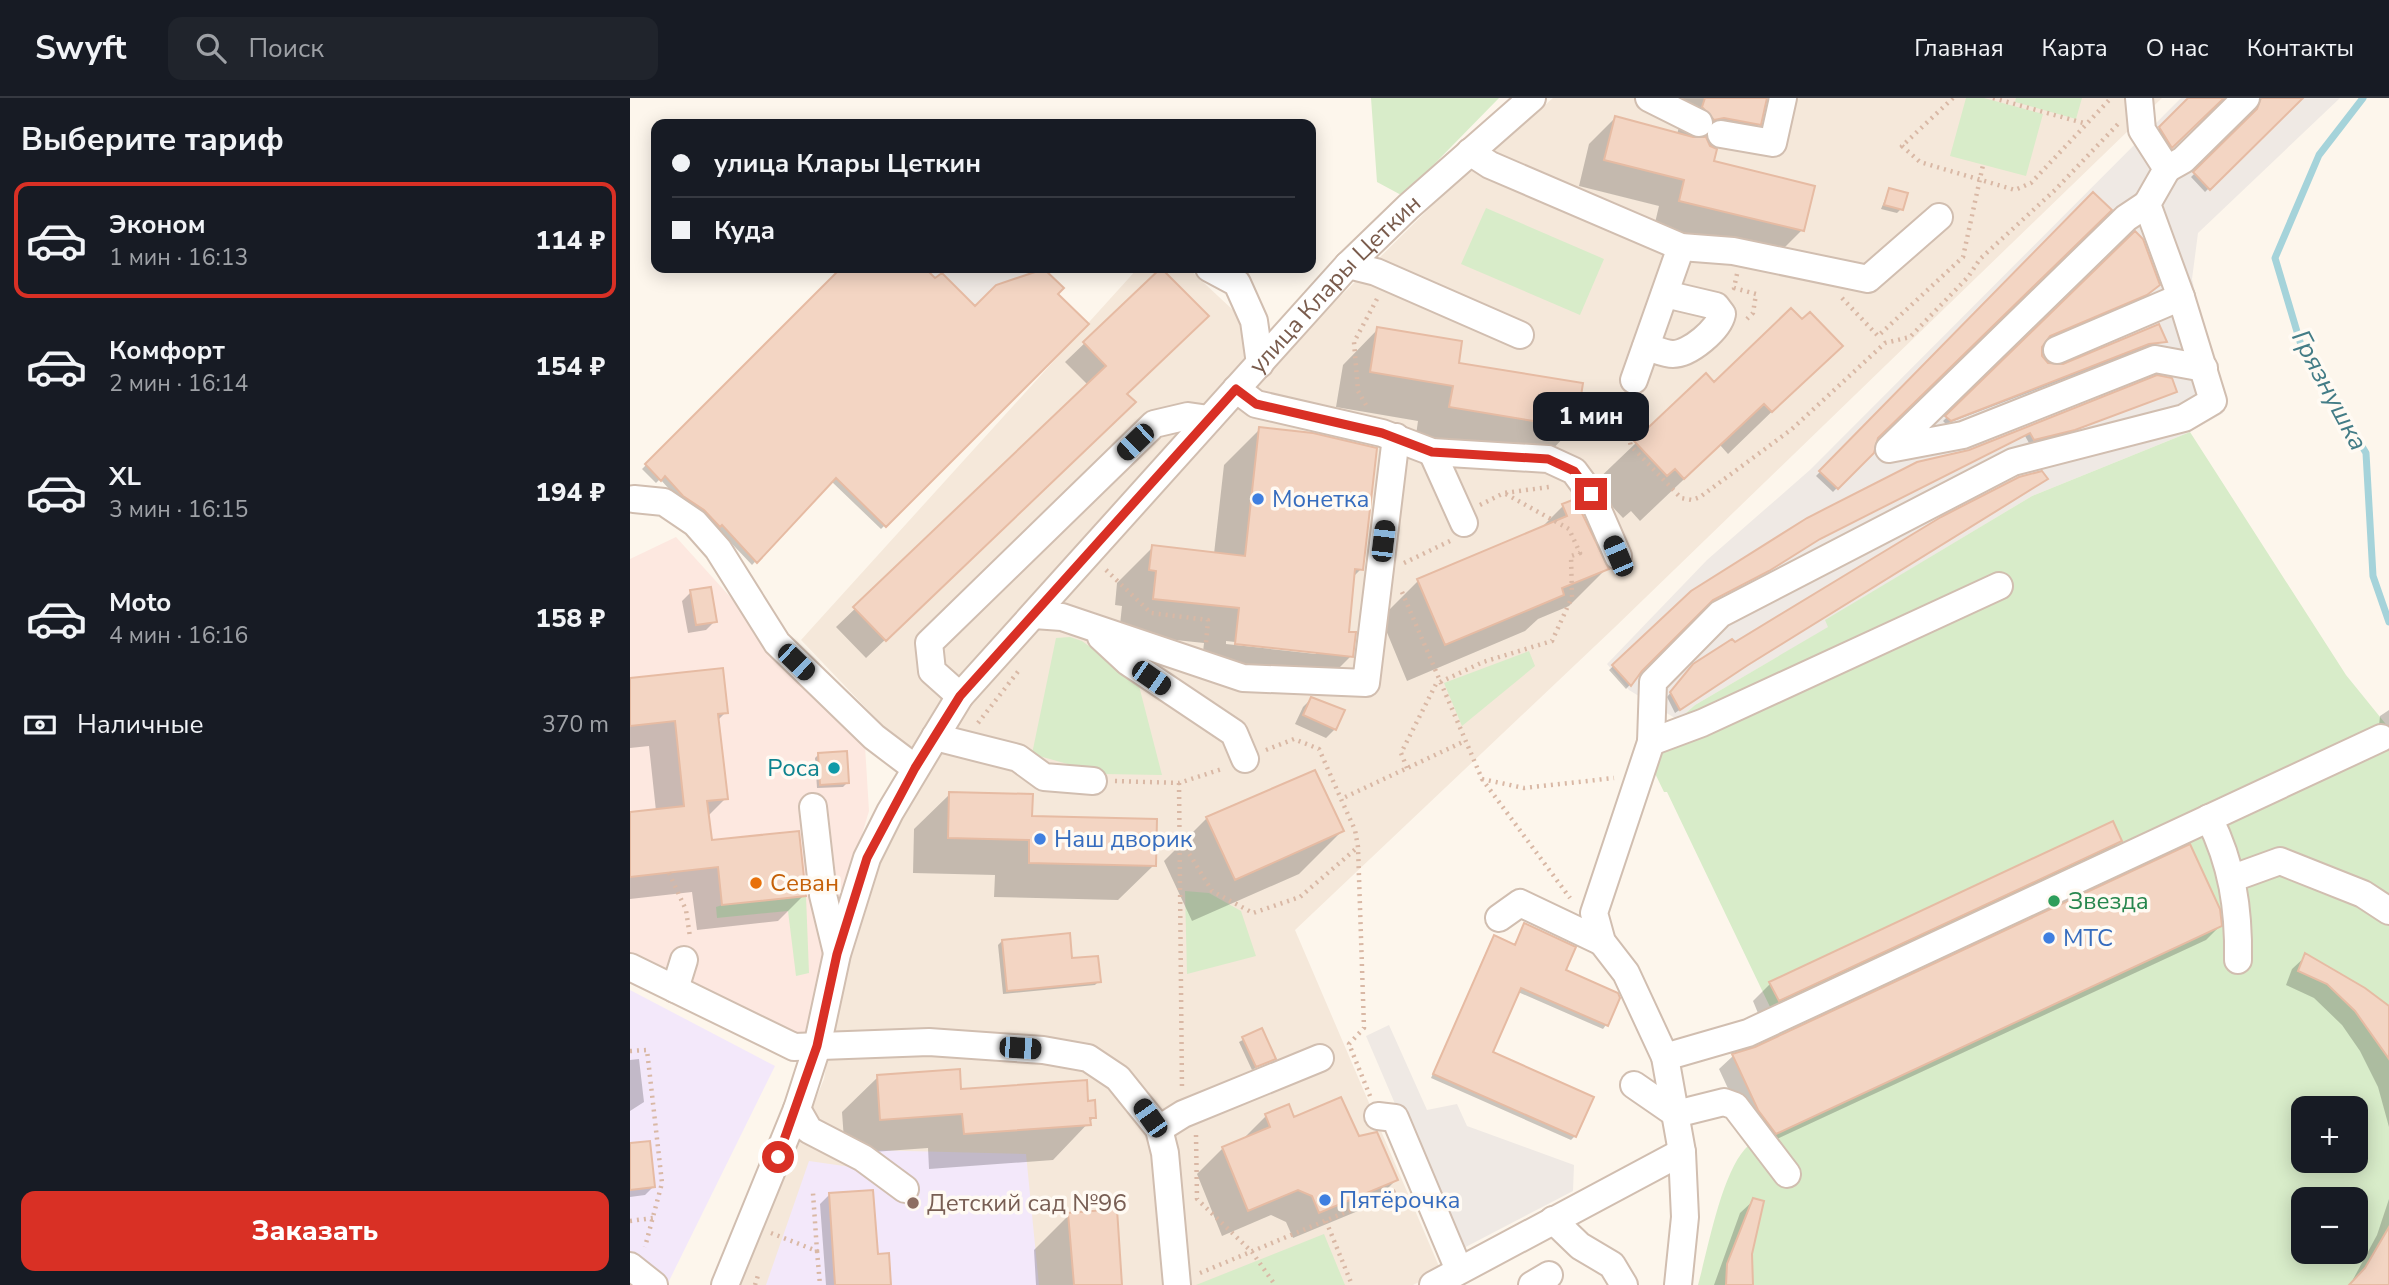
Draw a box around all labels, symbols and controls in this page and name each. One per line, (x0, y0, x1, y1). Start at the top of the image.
search box (168, 17, 658, 80)
text: Swyft (35, 26, 126, 71)
icon: search (192, 29, 230, 67)
text: Поиск (248, 31, 324, 66)
text: Главная (1914, 32, 2004, 64)
text: Карта (2042, 32, 2108, 64)
text: О нас (2146, 32, 2209, 64)
text: Контакты (2247, 32, 2354, 64)
text: Выберите тариф (21, 118, 284, 161)
text: улица Клары Цеткин (714, 146, 981, 181)
street label: улица Клары Цеткин (1242, 187, 1428, 381)
text: Эконом (109, 207, 206, 242)
icon: car (25, 209, 88, 272)
text: Куда (714, 213, 775, 248)
text: 114 ₽ (535, 223, 605, 258)
text: 1 мин · 16:13 (109, 242, 248, 273)
water label: Грязнушка (2283, 324, 2376, 457)
text: Комфорт (109, 333, 225, 368)
icon: car (25, 335, 88, 398)
text: 154 ₽ (535, 349, 605, 384)
text: 2 мин · 16:14 (109, 368, 248, 399)
callout: 1 мин (1533, 392, 1649, 442)
text: 1 мин (1559, 401, 1623, 432)
car (1113, 420, 1158, 464)
text: XL (109, 459, 141, 494)
icon: car (25, 461, 88, 524)
text: 194 ₽ (535, 475, 605, 510)
route end (1575, 478, 1607, 510)
place label: Монетка (1272, 483, 1369, 515)
marker: Монетка (1250, 491, 1266, 507)
text: 3 мин · 16:15 (109, 494, 248, 525)
car (1371, 519, 1396, 563)
car (1601, 533, 1636, 579)
text: Moto (109, 585, 171, 620)
icon: car (25, 587, 88, 650)
text: 158 ₽ (535, 601, 605, 636)
text: 4 мин · 16:16 (109, 620, 248, 651)
car (774, 640, 819, 684)
car (1128, 657, 1175, 699)
icon: cash (21, 706, 59, 744)
text: Наличные (77, 707, 204, 742)
text: 370 m (542, 709, 609, 740)
place label: Роса (767, 752, 820, 784)
marker: Роса (826, 760, 842, 776)
place label: Наш дворик (1054, 823, 1193, 855)
marker: Наш дворик (1032, 831, 1048, 847)
place label: Севан (770, 867, 839, 899)
marker: Севан (748, 875, 764, 891)
place label: Звезда (2068, 885, 2149, 917)
marker: Звезда (2046, 893, 2062, 909)
place label: МТС (2063, 922, 2113, 954)
marker: МТС (2041, 930, 2057, 946)
car (999, 1036, 1042, 1060)
car (1130, 1095, 1171, 1141)
map controls (2291, 1096, 2368, 1264)
button: + (2291, 1096, 2368, 1173)
route start (762, 1141, 794, 1173)
place label: Пятёрочка (1339, 1184, 1460, 1216)
place label: Детский сад №96 (927, 1187, 1127, 1219)
button: − (2291, 1187, 2368, 1264)
button: Заказать (21, 1191, 609, 1271)
marker: Пятёрочка (1317, 1192, 1333, 1208)
marker: Детский сад №96 (905, 1195, 921, 1211)

